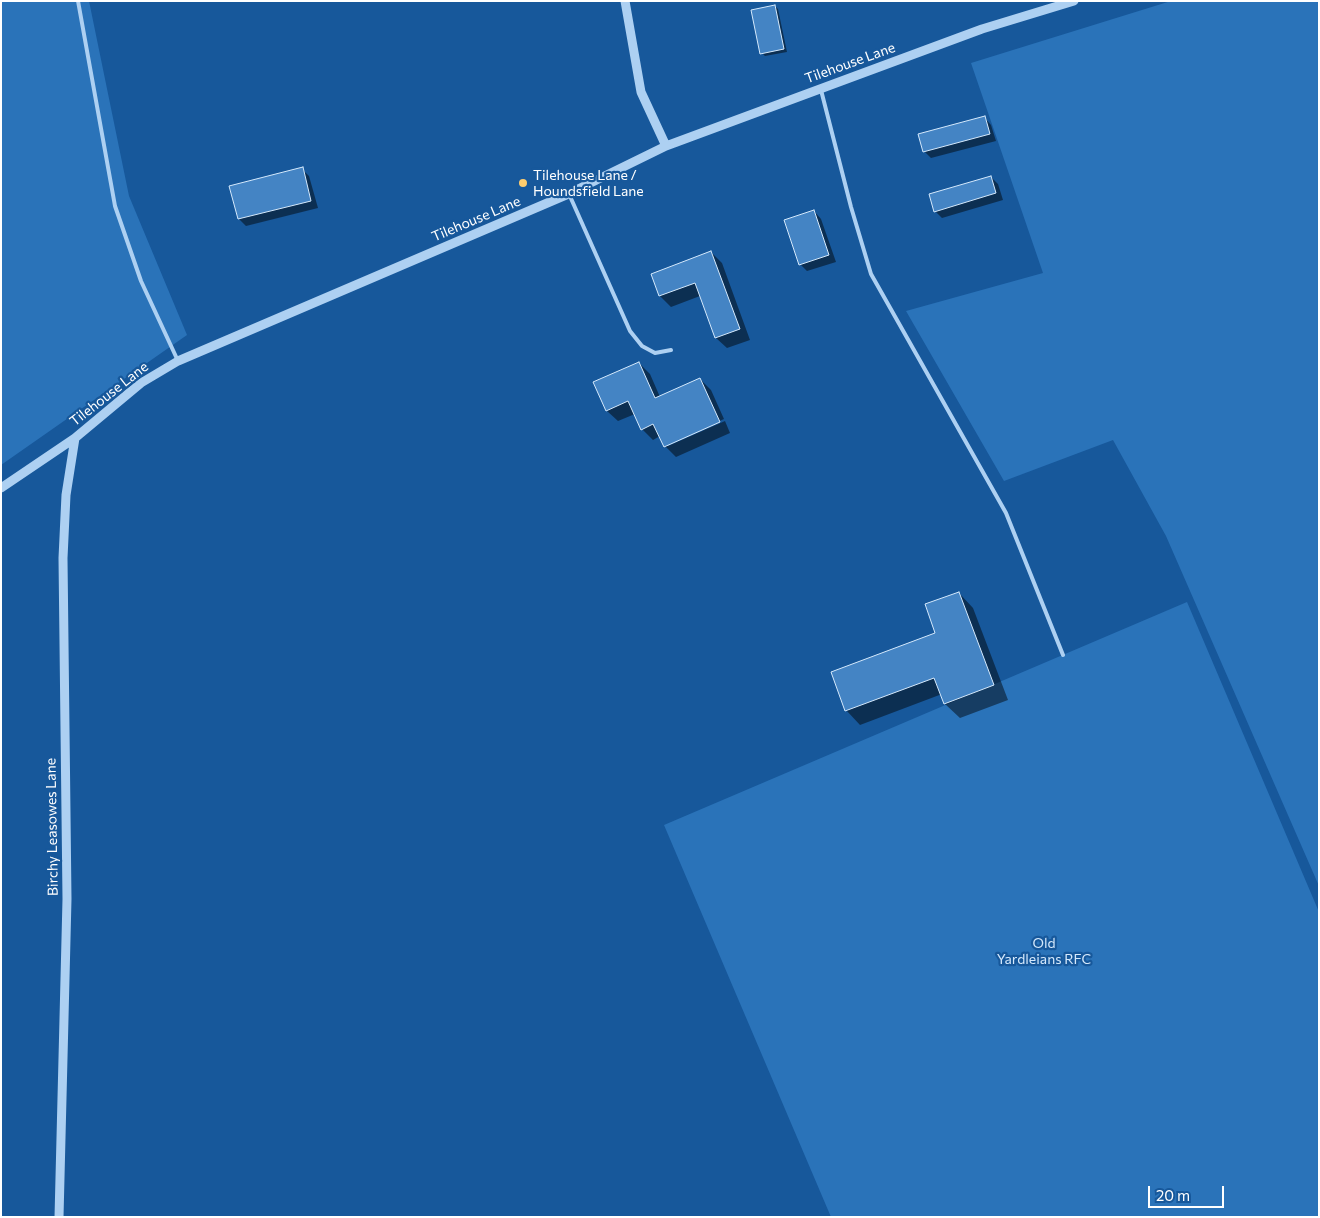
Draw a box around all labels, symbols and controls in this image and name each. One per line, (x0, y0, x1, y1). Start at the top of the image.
street label: Tilehouse Lane (803, 39, 897, 87)
place label: Tilehouse Lane / Houndsfield Lane (533, 167, 644, 200)
marker: Tilehouse Lane / Houndsfield Lane (517, 177, 529, 189)
street label: Tilehouse Lane (429, 193, 523, 245)
street label: Tilehouse Lane (66, 358, 152, 430)
street label: Birchy Leasowes Lane (42, 758, 62, 896)
park label: Old Yardleians RFC (997, 935, 1091, 968)
scale bar (1150, 1176, 1226, 1208)
text: 20 m (1156, 1186, 1190, 1204)

